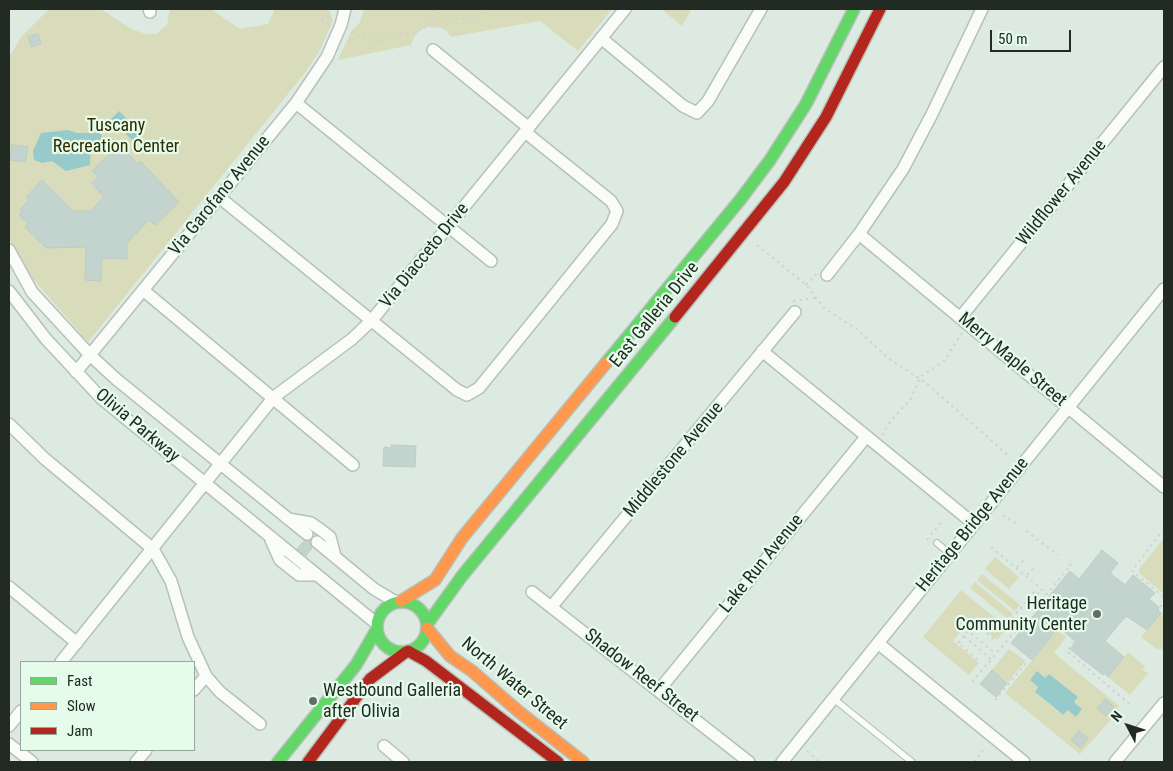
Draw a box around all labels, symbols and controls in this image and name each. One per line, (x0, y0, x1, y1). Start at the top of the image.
scale bar (993, 20, 1074, 52)
text: 50 m (998, 30, 1028, 48)
park label: Tuscany Recreation Center (53, 115, 179, 158)
street label: Via Garofano Avenue (165, 131, 275, 261)
street label: Wildflower Avenue (1013, 135, 1111, 251)
street label: Via Diacceto Drive (376, 199, 474, 313)
street label: East Galleria Drive (606, 258, 704, 372)
street label: Merry Maple Street (953, 308, 1071, 412)
street label: Olivia Parkway (90, 384, 184, 468)
street label: Middlestone Avenue (620, 398, 728, 522)
street label: Heritage Bridge Avenue (912, 454, 1034, 596)
street label: Lake Run Avenue (716, 510, 808, 618)
place label: Heritage Community Center (956, 593, 1087, 636)
marker: Heritage Community Center (1091, 608, 1103, 620)
street label: Shadow Reef Street (580, 625, 702, 727)
street label: North Water Street (457, 633, 571, 735)
legend (20, 661, 195, 751)
text: Fast (67, 672, 92, 690)
place label: Westbound Galleria after Olivia (323, 680, 461, 722)
marker: Westbound Galleria after Olivia (307, 695, 319, 707)
text: Slow (67, 697, 96, 715)
north arrow (1103, 701, 1153, 751)
text: N (1108, 708, 1125, 725)
text: Jam (67, 722, 93, 740)

